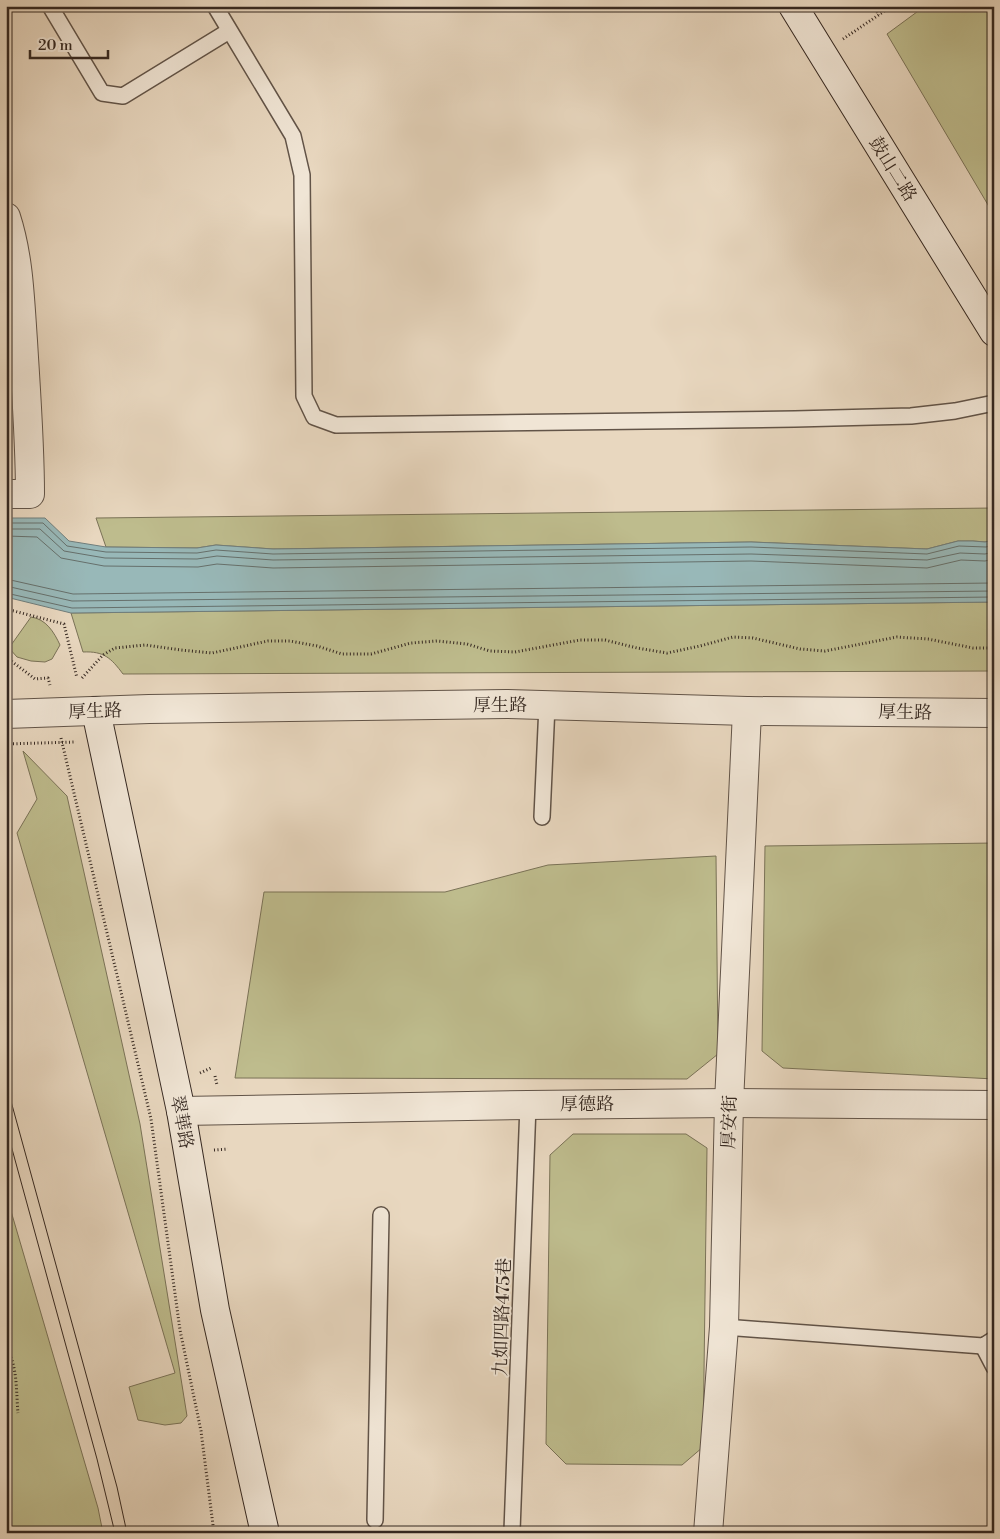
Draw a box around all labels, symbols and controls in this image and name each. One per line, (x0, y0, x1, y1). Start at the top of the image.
scale bar (30, 28, 108, 60)
text: 20 m (38, 36, 73, 55)
street label: 鼓山二路 (864, 133, 921, 206)
street label: 厚生路 (473, 694, 527, 717)
street label: 厚生路 (68, 699, 122, 724)
street label: 厚生路 (878, 701, 932, 724)
street label: 翠華路 (165, 1093, 198, 1151)
street label: 厚德路 (560, 1093, 614, 1116)
street label: 厚安街 (717, 1095, 742, 1149)
street label: 九如四路475巷 (489, 1257, 516, 1377)

